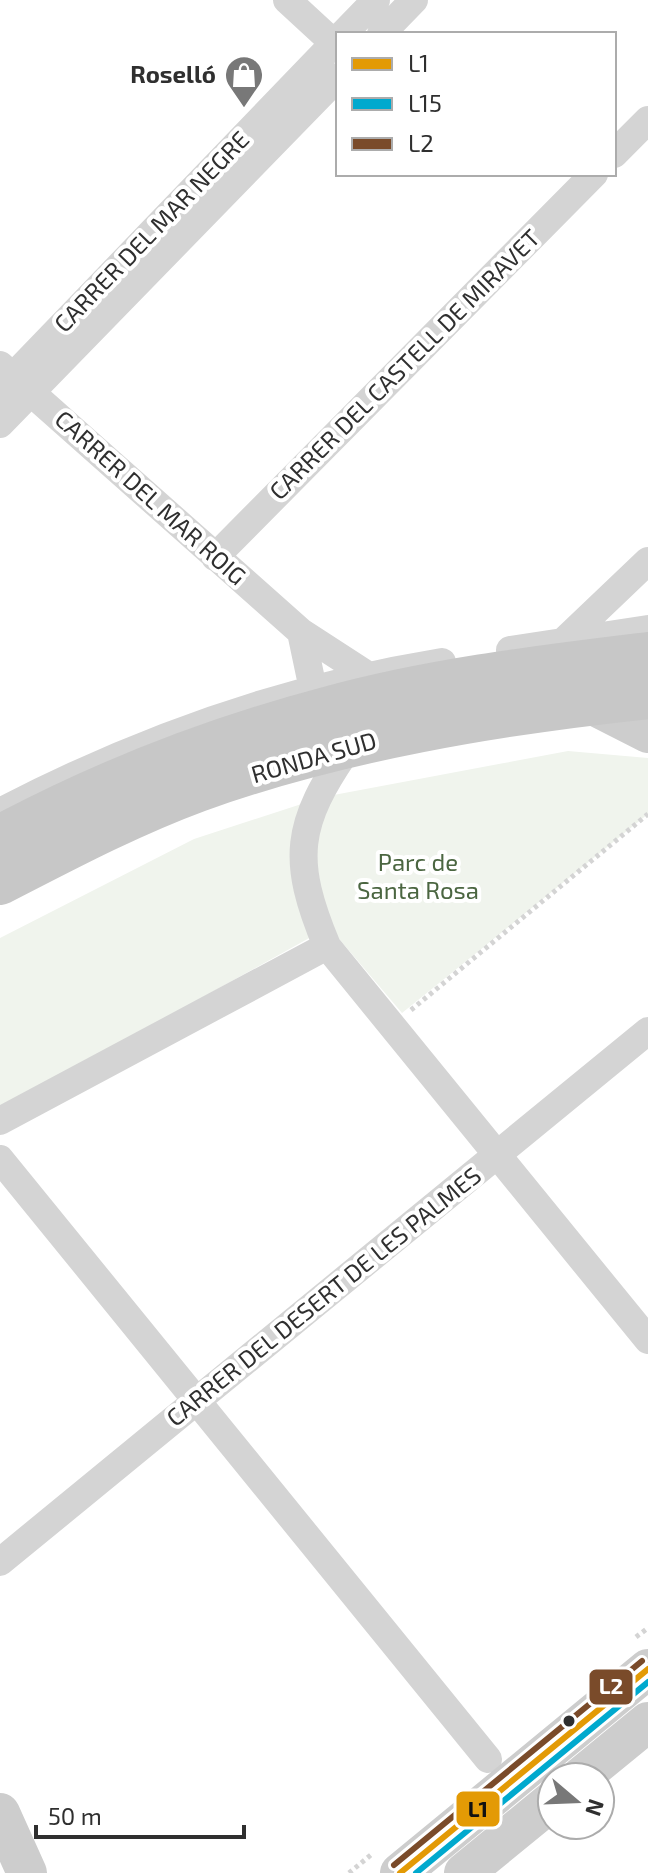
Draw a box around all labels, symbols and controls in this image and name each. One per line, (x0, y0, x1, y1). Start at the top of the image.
legend (336, 32, 616, 176)
text: L1 (408, 48, 429, 77)
shop icon: Roselló (223, 54, 265, 109)
place label: Roselló (130, 59, 216, 88)
text: L15 (408, 88, 442, 117)
street label: CARRER DEL MAR NEGRE (47, 124, 254, 337)
text: L2 (408, 128, 434, 157)
street label: CARRER DEL CASTELL DE MIRAVET (263, 223, 545, 505)
street label: CARRER DEL MAR ROIG (50, 404, 252, 590)
street label: RONDA SUD (248, 725, 379, 788)
park label: Parc de Santa Rosa (357, 847, 479, 904)
street label: CARRER DEL DESERT DE LES PALMES (160, 1160, 486, 1432)
line badge: L2 (588, 1668, 634, 1706)
text: L2 (599, 1672, 623, 1698)
unlabelled marker (561, 1713, 577, 1729)
north arrow (536, 1761, 616, 1841)
scale bar (36, 1789, 244, 1839)
line badge: L1 (455, 1790, 501, 1828)
text: L1 (468, 1795, 488, 1821)
text: N (581, 1796, 611, 1820)
text: 50 m (48, 1801, 102, 1830)

